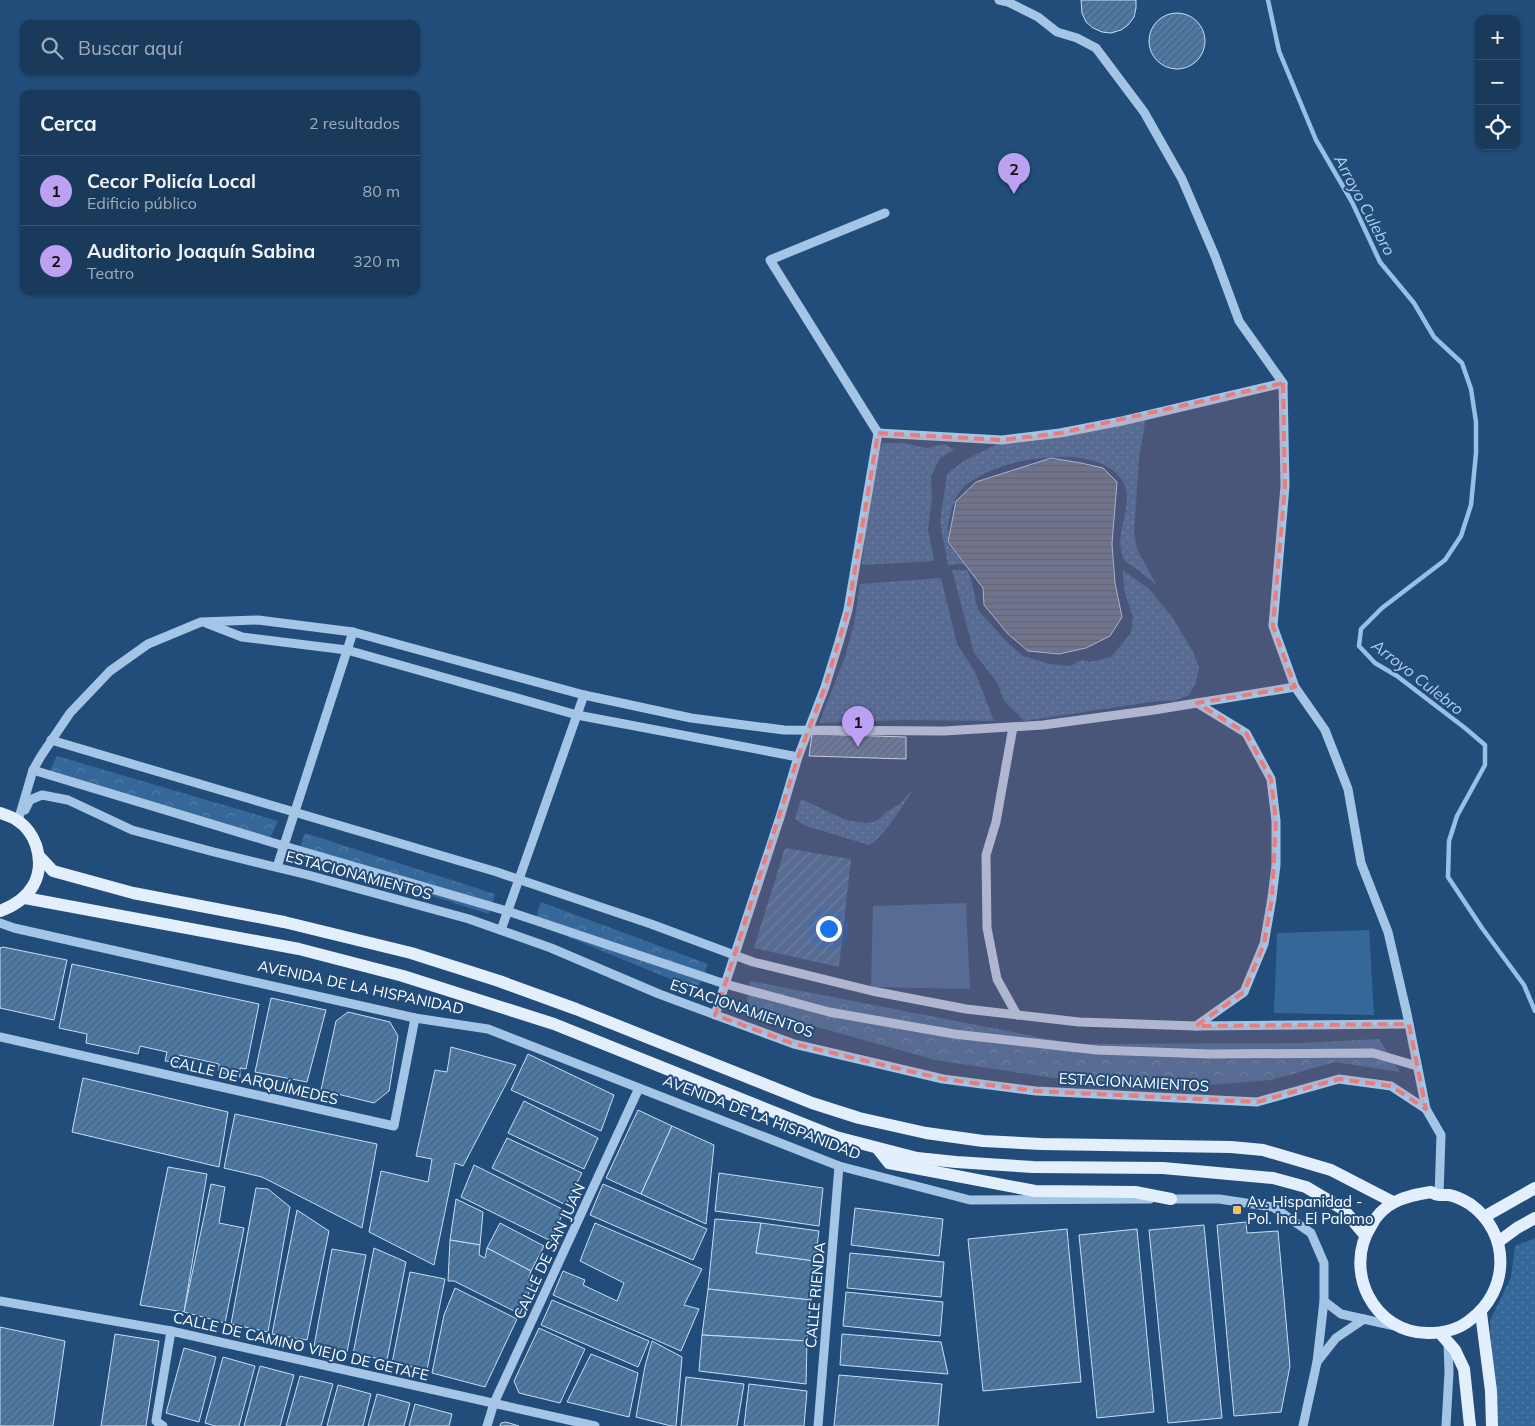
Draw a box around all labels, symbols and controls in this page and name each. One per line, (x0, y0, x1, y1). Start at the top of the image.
map controls (1475, 15, 1520, 150)
button: + (1475, 15, 1520, 60)
search box (20, 20, 420, 75)
icon: search (38, 34, 66, 62)
text: Buscar aquí (78, 36, 182, 60)
button: − (1475, 60, 1520, 105)
button: locate (1475, 105, 1520, 150)
text: Cerca (40, 110, 97, 136)
text: 2 resultados (309, 113, 400, 133)
water label: Arroyo Culebro (1330, 150, 1400, 259)
pin: 2 (998, 153, 1030, 194)
text: Cecor Policía Local (87, 169, 256, 193)
text: 1 (51, 181, 61, 201)
text: 80 m (363, 181, 400, 201)
text: Edificio público (87, 193, 197, 213)
text: Auditorio Joaquín Sabina (87, 239, 315, 263)
text: 2 (51, 251, 61, 271)
text: 320 m (353, 251, 400, 271)
text: Teatro (87, 263, 134, 283)
water label: Arroyo Culebro (1367, 634, 1468, 719)
pin: 1 (842, 706, 874, 747)
street label: ESTACIONAMIENTOS (284, 846, 434, 904)
your location (816, 916, 842, 942)
street label: AVENIDA DE LA HISPANIDAD (256, 956, 466, 1018)
street label: ESTACIONAMIENTOS (668, 975, 816, 1041)
street label: CALLE DE ARQUÍMEDES (168, 1051, 340, 1109)
street label: ESTACIONAMIENTOS (1058, 1069, 1210, 1095)
street label: AVENIDA DE LA HISPANIDAD (661, 1070, 863, 1164)
street label: CALLE DE SAN JUAN (509, 1180, 589, 1322)
place label: Av. Hispanidad - Pol. Ind. El Palomo (1247, 1192, 1374, 1228)
marker: Av. Hispanidad - Pol. Ind. El Palomo (1231, 1204, 1243, 1216)
street label: CALLE RIENDA (801, 1241, 829, 1349)
street label: CALLE DE CAMINO VIEJO DE GETAFE (171, 1307, 431, 1385)

